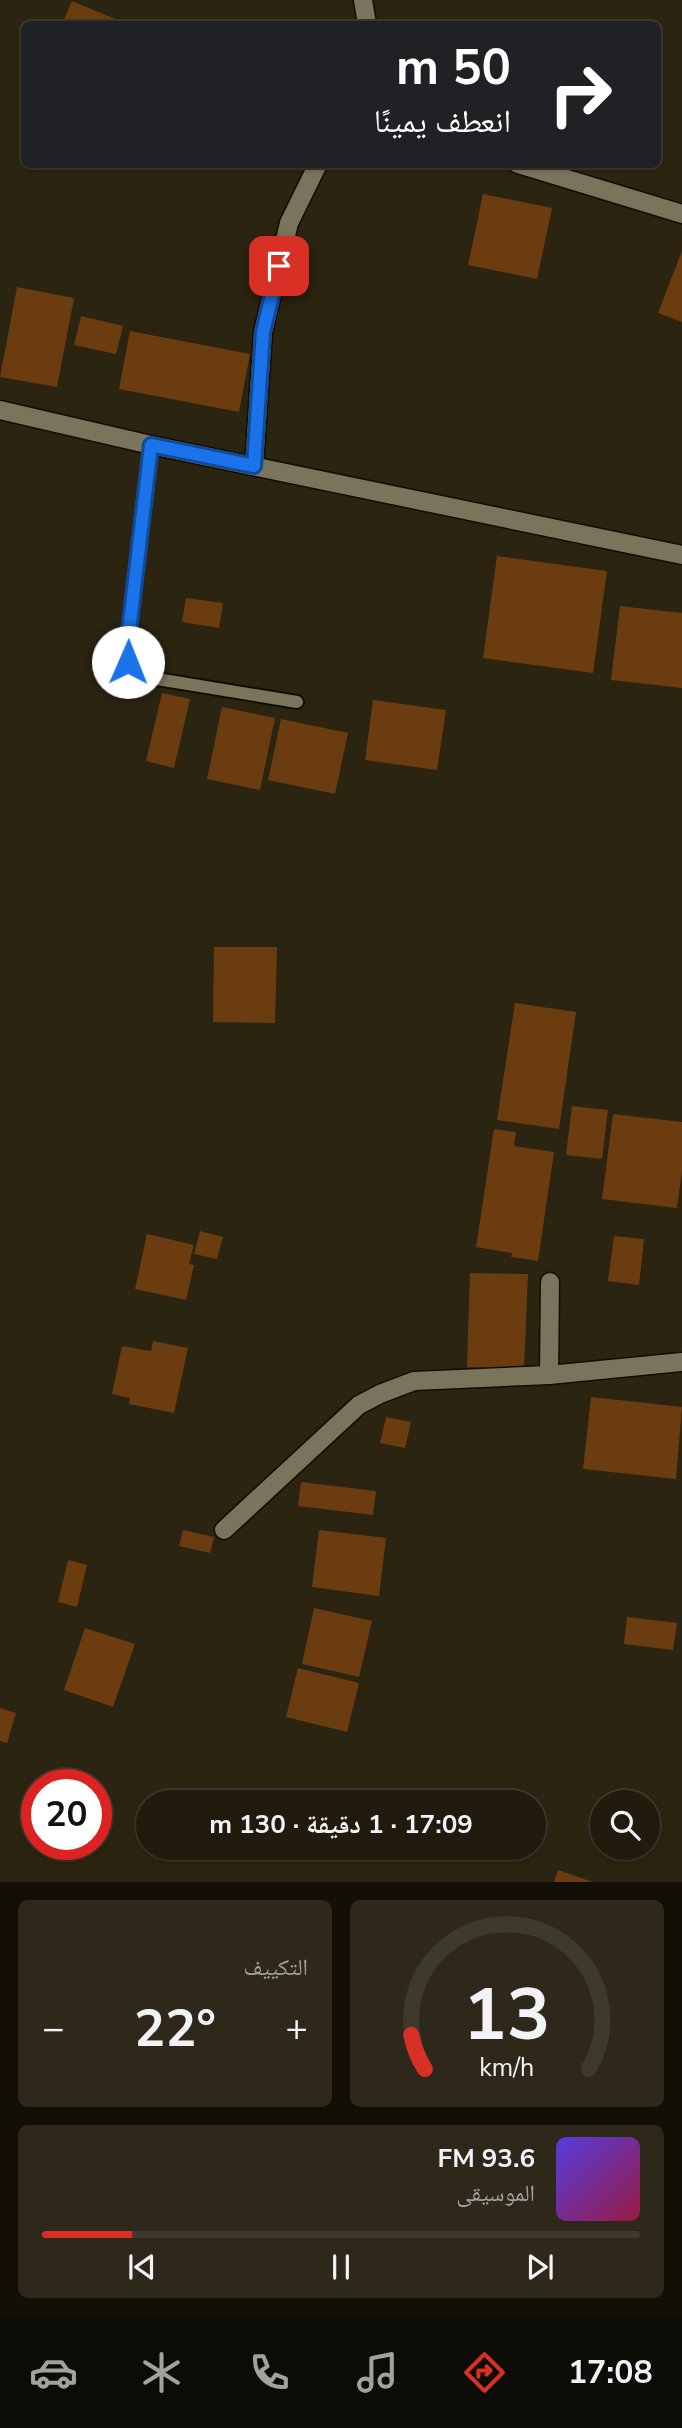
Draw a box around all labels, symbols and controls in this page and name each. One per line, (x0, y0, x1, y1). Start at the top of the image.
text: 50 m (396, 34, 511, 101)
icon: right (535, 49, 626, 140)
text: انعطف يمينًا (374, 100, 511, 143)
pin (249, 236, 309, 296)
icon: arrive (260, 247, 298, 285)
position arrow (91, 625, 165, 699)
speed limit sign: 20 (21, 1769, 112, 1860)
map controls (590, 1790, 660, 1860)
button: search (590, 1790, 660, 1860)
text: 17:09 · 1 دقيقة · 130 m (209, 1807, 473, 1842)
text: التكييف (243, 1952, 308, 1983)
text: 13 (463, 1966, 551, 2066)
text: 22° (134, 1993, 216, 2064)
text: − (42, 2003, 65, 2054)
text: + (285, 2003, 308, 2054)
text: km/h (479, 2051, 535, 2085)
text: 93.6 FM (438, 2141, 535, 2176)
text: الموسيقى (456, 2178, 535, 2209)
icon: previous (123, 2248, 161, 2286)
icon: pause (322, 2248, 360, 2286)
icon: next (521, 2248, 559, 2286)
icon: car (29, 2348, 78, 2397)
icon: climate (137, 2348, 186, 2397)
icon: phone (245, 2348, 294, 2397)
icon: music (353, 2348, 402, 2397)
icon: directions (460, 2348, 509, 2397)
text: 17:08 (568, 2351, 653, 2394)

